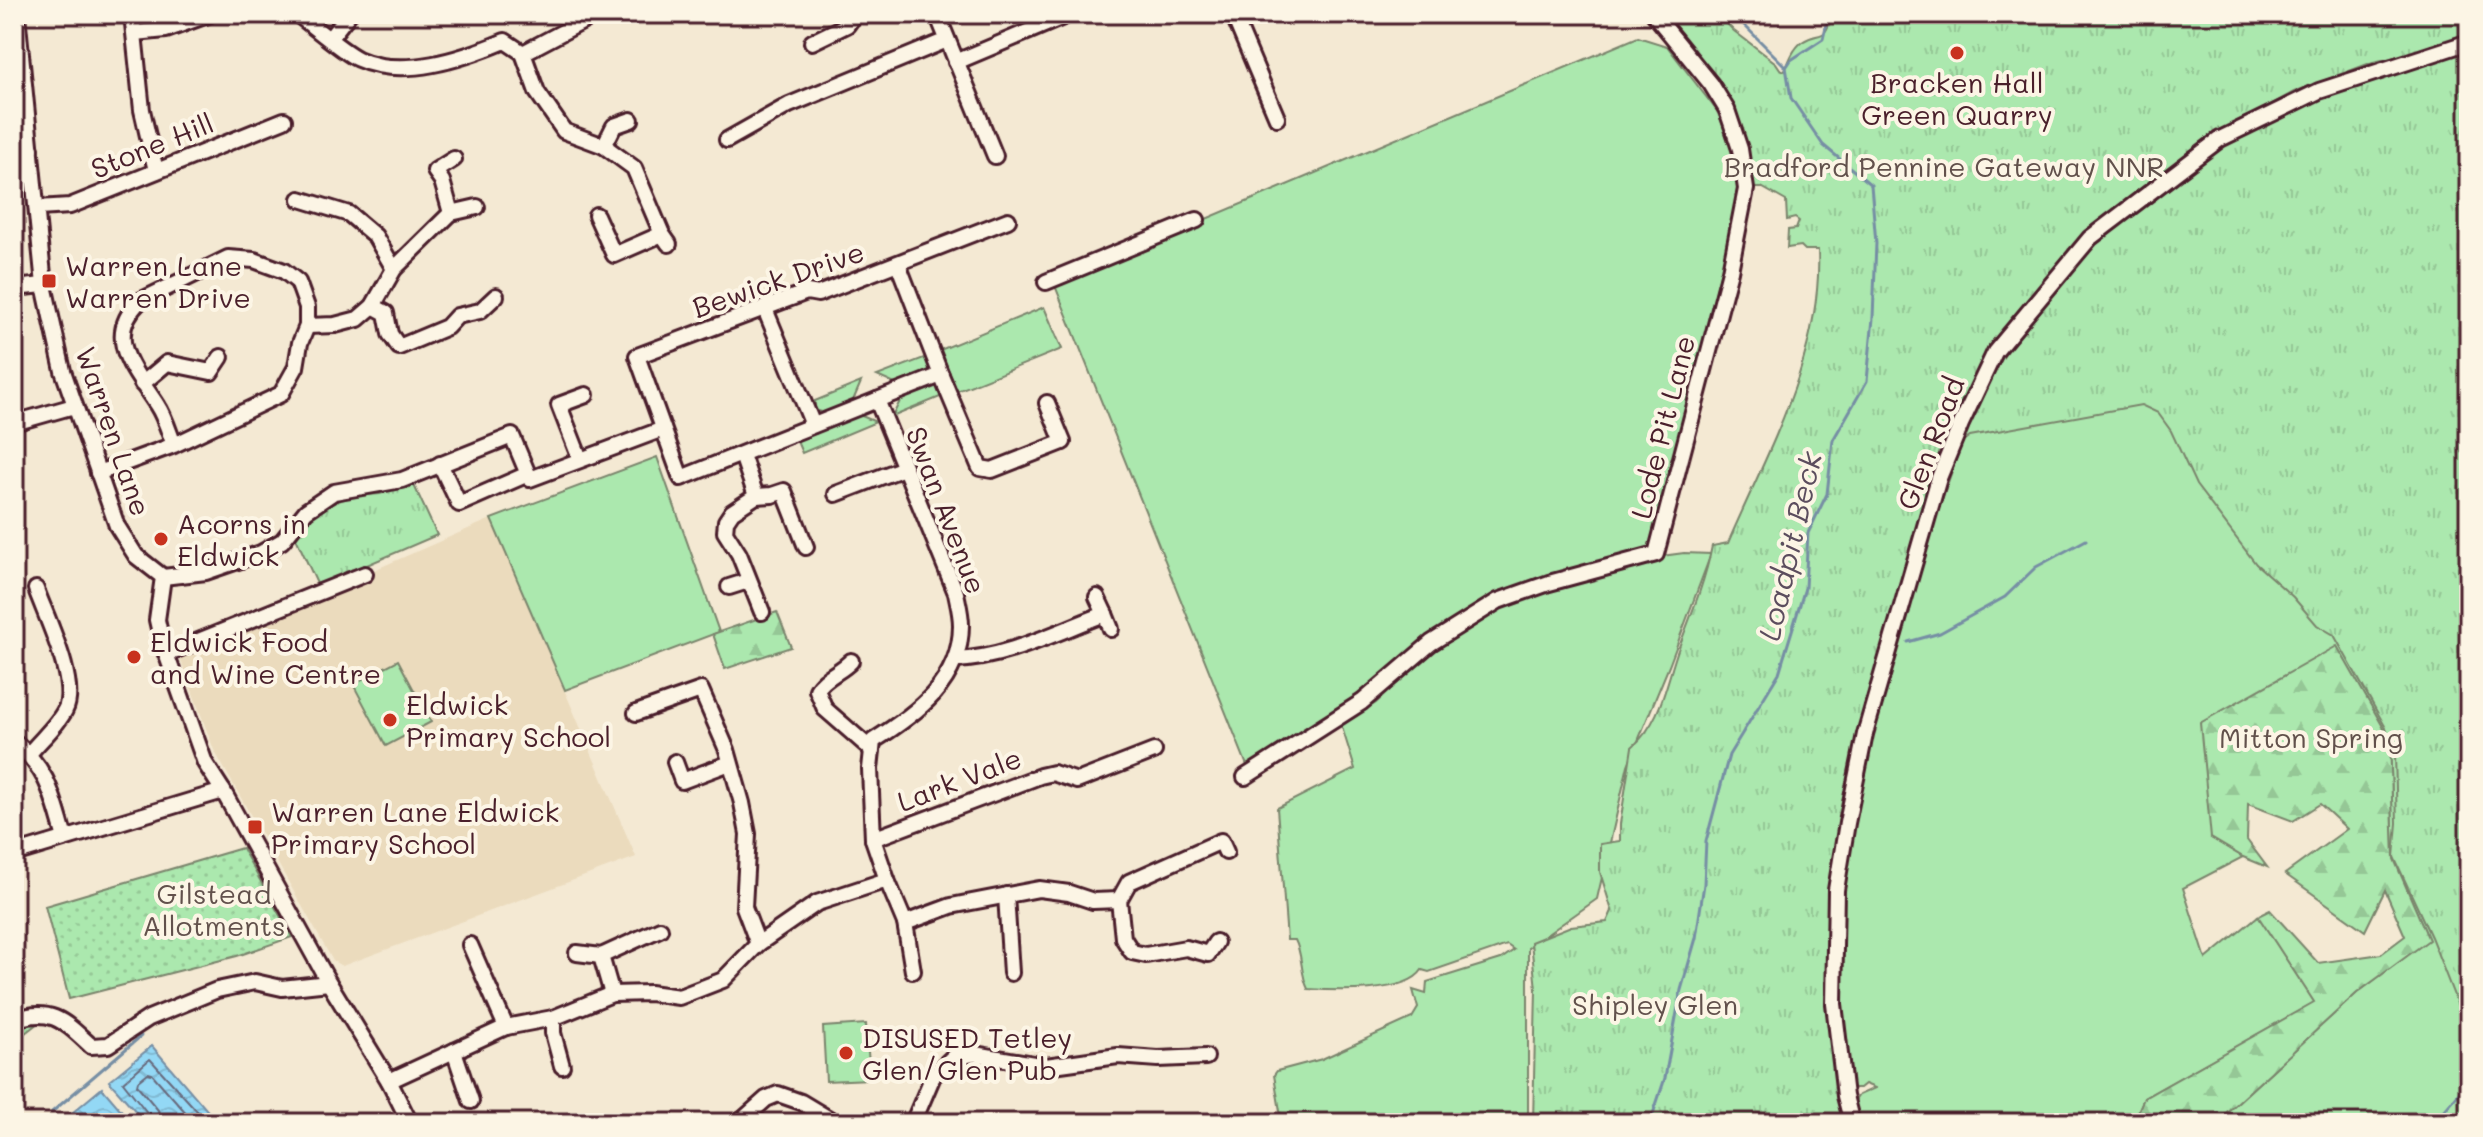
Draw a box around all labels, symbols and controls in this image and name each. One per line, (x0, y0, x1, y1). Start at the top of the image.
marker: Bracken Hall Green Quarry (1948, 44, 1966, 62)
place label: Bracken Hall Green Quarry (1861, 64, 2053, 132)
street label: Stone Hill (85, 104, 219, 186)
park label: Bradford Pennine Gateway NNR (1724, 148, 2164, 184)
street label: Bewick Drive (687, 233, 869, 325)
place label: Warren Lane Warren Drive (65, 247, 251, 315)
marker: Warren Lane Warren Drive (40, 272, 58, 290)
street label: Lode Pit Lane (1622, 332, 1702, 522)
street label: Warren Lane (68, 341, 160, 521)
street label: Glen Road (1888, 372, 1972, 514)
street label: Swan Avenue (899, 421, 995, 599)
water label: Loadpit Beck (1748, 447, 1830, 644)
place label: Acorns in Eldwick (177, 505, 306, 573)
marker: Acorns in Eldwick (152, 530, 170, 548)
place label: Eldwick Food and Wine Centre (150, 623, 381, 691)
marker: Eldwick Food and Wine Centre (125, 648, 143, 666)
place label: Eldwick Primary School (406, 686, 611, 754)
marker: Eldwick Primary School (381, 711, 399, 729)
park label: Mitton Spring (2219, 719, 2403, 755)
street label: Lark Vale (892, 739, 1026, 819)
place label: Warren Lane Eldwick Primary School (271, 793, 559, 861)
marker: Warren Lane Eldwick Primary School (246, 818, 264, 836)
park label: Gilstead Allotments (142, 875, 286, 943)
park label: Shipley Glen (1572, 986, 1738, 1022)
place label: DISUSED Tetley Glen/Glen Pub (862, 1019, 1072, 1087)
marker: DISUSED Tetley Glen/Glen Pub (837, 1044, 855, 1062)

